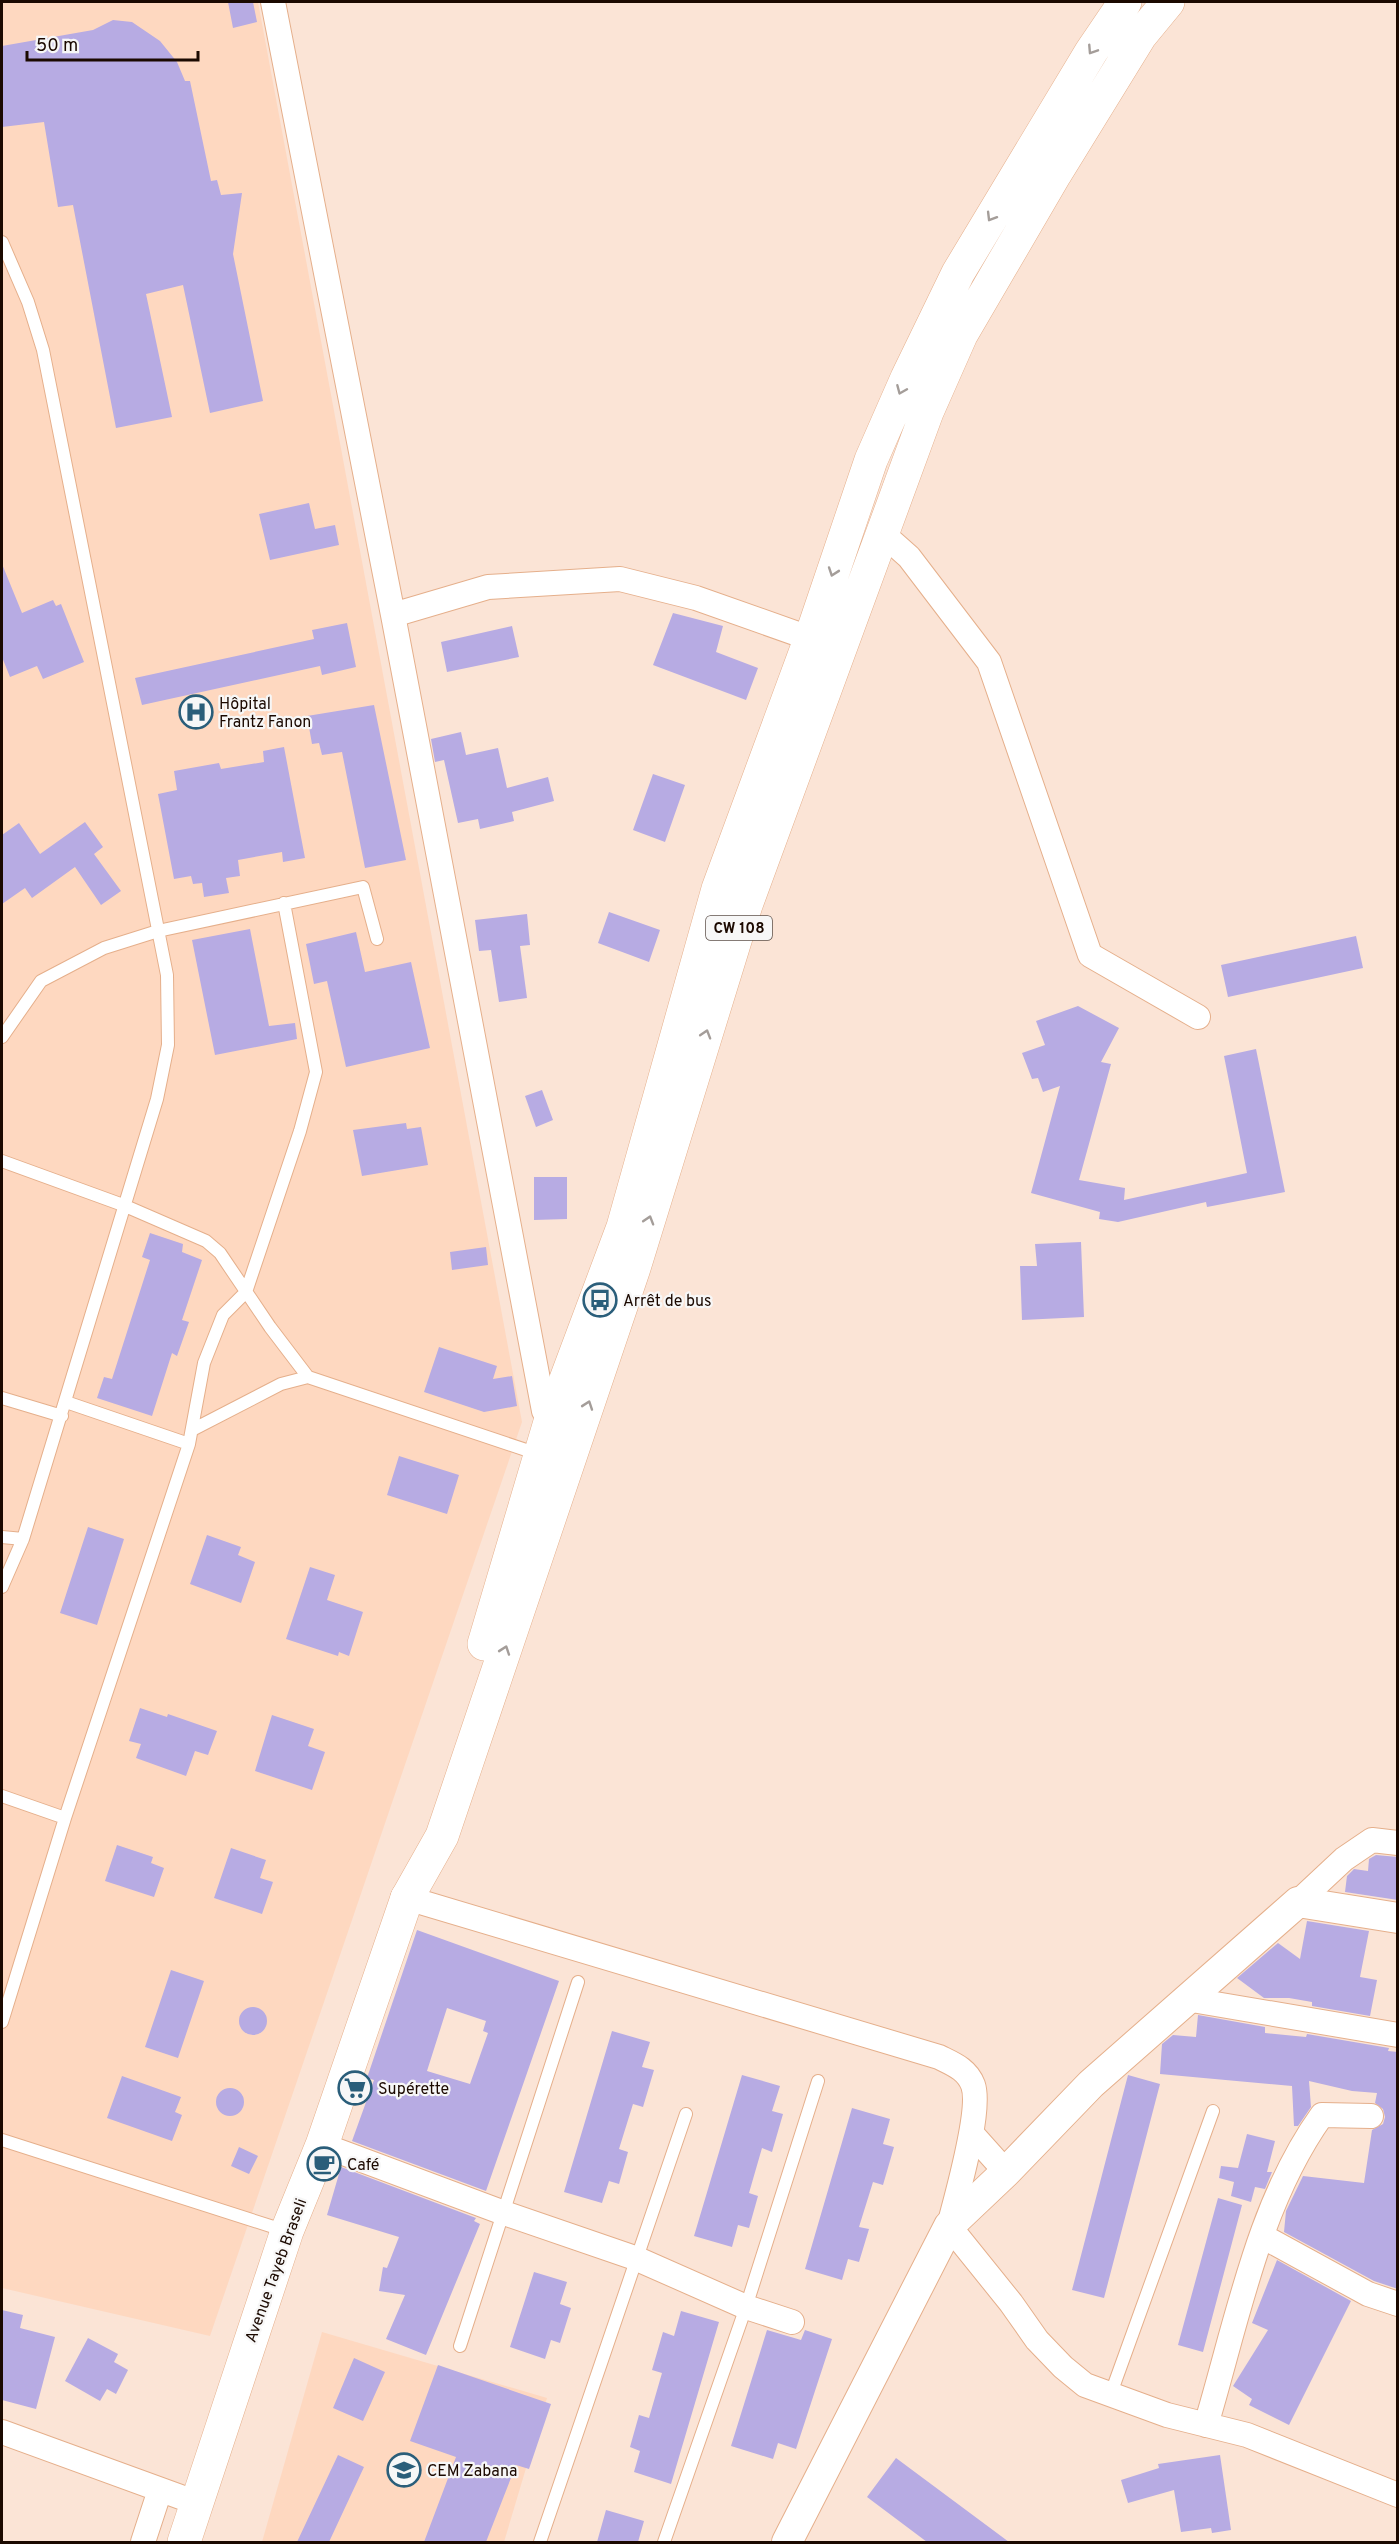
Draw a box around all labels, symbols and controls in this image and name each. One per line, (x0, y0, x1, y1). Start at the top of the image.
scale bar (27, 24, 198, 62)
text: 50 m (36, 35, 78, 58)
one-way arrow (1088, 44, 1100, 54)
one-way arrow (987, 211, 999, 221)
one-way arrow (897, 384, 909, 395)
one-way arrow (828, 566, 841, 577)
hospital icon: Hôpital Frantz Fanon (178, 694, 214, 730)
place label: Hôpital Frantz Fanon (219, 695, 311, 733)
road number: CW 108 (706, 916, 772, 940)
one-way arrow (699, 1029, 711, 1040)
one-way arrow (642, 1215, 654, 1226)
bus stop icon: Arrêt de bus (582, 1282, 618, 1318)
place label: Arrêt de bus (623, 1292, 712, 1312)
one-way arrow (580, 1400, 593, 1411)
one-way arrow (498, 1645, 511, 1656)
supermarket icon: Supérette (337, 2070, 373, 2106)
place label: Supérette (378, 2080, 449, 2100)
cafe icon: Café (306, 2146, 342, 2182)
place label: Café (347, 2156, 379, 2176)
street label: Avenue Tayeb Braseli (241, 2196, 312, 2346)
school or university icon: CEM Zabana (386, 2452, 422, 2488)
place label: CEM Zabana (427, 2462, 517, 2482)

